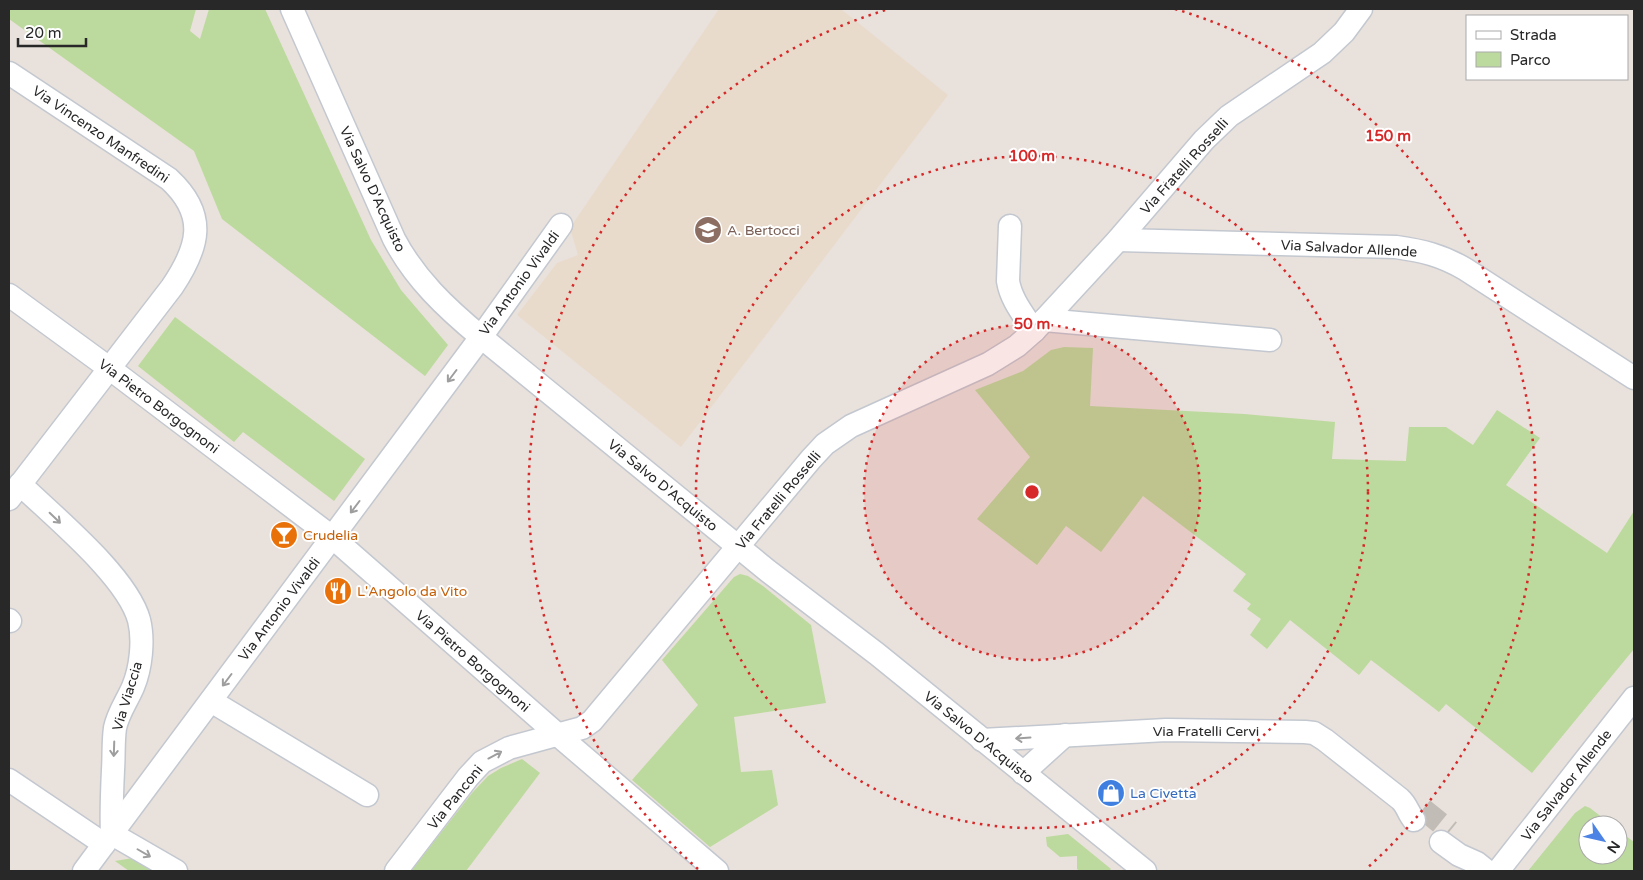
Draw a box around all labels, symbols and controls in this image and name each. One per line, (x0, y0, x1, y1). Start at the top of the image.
scale bar (18, 15, 85, 47)
legend (1466, 15, 1628, 80)
text: 20 m (25, 24, 62, 42)
text: Strada (1510, 26, 1557, 44)
text: Parco (1510, 51, 1551, 69)
street label: Via Vincenzo Manfredini (29, 82, 172, 187)
street label: Via Fratelli Rosselli (1137, 115, 1232, 218)
street label: Via Salvo D'Acquisto (336, 124, 409, 255)
text: 150 m (1365, 127, 1411, 145)
text: 100 m (1009, 147, 1055, 165)
school or university icon: A. Bertocci (693, 215, 723, 245)
place label: A. Bertocci (727, 222, 800, 239)
street label: Via Antonio Vivaldi (476, 228, 563, 339)
street label: Via Salvador Allende (1280, 236, 1418, 261)
text: 50 m (1014, 315, 1050, 333)
street label: Via Pietro Borgognoni (95, 356, 222, 457)
one-way arrow (446, 369, 457, 382)
street label: Via Salvo D'Acquisto (604, 436, 721, 535)
street label: Via Fratelli Rosselli (732, 448, 825, 553)
centre of rings (1023, 483, 1041, 501)
one-way arrow (350, 500, 360, 514)
one-way arrow (49, 512, 62, 524)
bar icon: Crudelia (269, 520, 299, 550)
place label: Crudelia (303, 527, 358, 544)
street label: Via Antonio Vivaldi (235, 554, 324, 664)
restaurant icon: L'Angolo da Vito (323, 576, 353, 606)
place label: L'Angolo da Vito (357, 583, 467, 600)
street label: Via Pietro Borgognoni (412, 607, 534, 716)
street label: Via Viaccia (109, 659, 146, 733)
one-way arrow (222, 673, 232, 687)
street label: Via Salvo D'Acquisto (920, 688, 1037, 787)
street label: Via Fratelli Cervi (1153, 723, 1259, 740)
street label: Via Salvador Allende (1518, 726, 1615, 844)
one-way arrow (1016, 733, 1032, 742)
one-way arrow (109, 741, 119, 757)
one-way arrow (487, 749, 501, 759)
street label: Via Panconi (424, 762, 487, 833)
shop icon: La Civetta (1096, 778, 1126, 808)
place label: La Civetta (1130, 785, 1197, 802)
north arrow (1578, 815, 1628, 865)
text: N (1603, 838, 1624, 856)
one-way arrow (136, 848, 150, 858)

